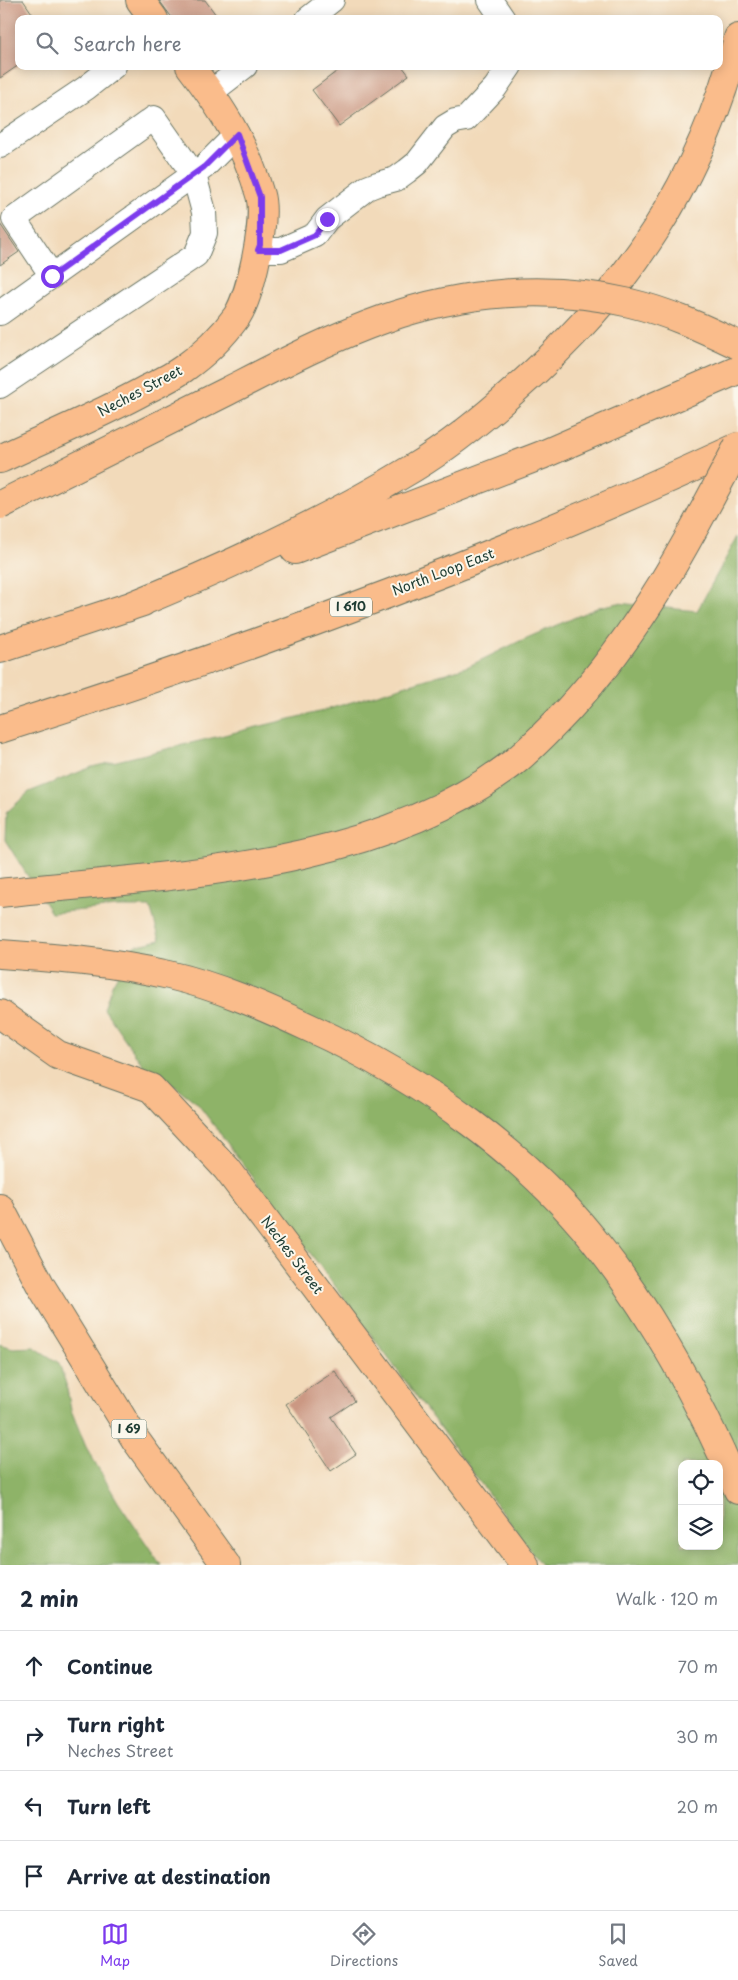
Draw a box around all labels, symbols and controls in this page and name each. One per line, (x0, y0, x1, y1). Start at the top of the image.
search box (15, 15, 723, 70)
icon: search (33, 29, 61, 57)
text: Search here (73, 29, 182, 57)
route end (316, 208, 339, 231)
route start (41, 265, 64, 288)
street label: Neches Street (94, 359, 186, 422)
street label: North Loop East (389, 542, 497, 601)
road number: I 610 (330, 598, 372, 616)
street label: Neches Street (256, 1211, 329, 1299)
road number: I 69 (112, 1420, 146, 1438)
map controls (678, 1460, 723, 1550)
button: locate (678, 1460, 723, 1505)
button: layers (678, 1505, 723, 1550)
text: 2 min (20, 1582, 79, 1614)
text: Walk · 120 m (616, 1586, 718, 1610)
icon: ahead (20, 1652, 48, 1680)
text: Continue (67, 1652, 153, 1680)
text: 70 m (678, 1654, 718, 1678)
text: Turn right (67, 1710, 165, 1738)
icon: right (20, 1722, 48, 1750)
text: 30 m (676, 1724, 718, 1748)
text: Neches Street (67, 1738, 173, 1762)
icon: left (20, 1792, 48, 1820)
text: Turn left (67, 1792, 151, 1820)
text: 20 m (677, 1794, 718, 1818)
icon: arrive (20, 1862, 48, 1890)
text: Arrive at destination (67, 1862, 271, 1890)
tab: Map (100, 1920, 130, 1971)
tab: Directions (330, 1920, 398, 1971)
tab: Saved (598, 1920, 638, 1971)

